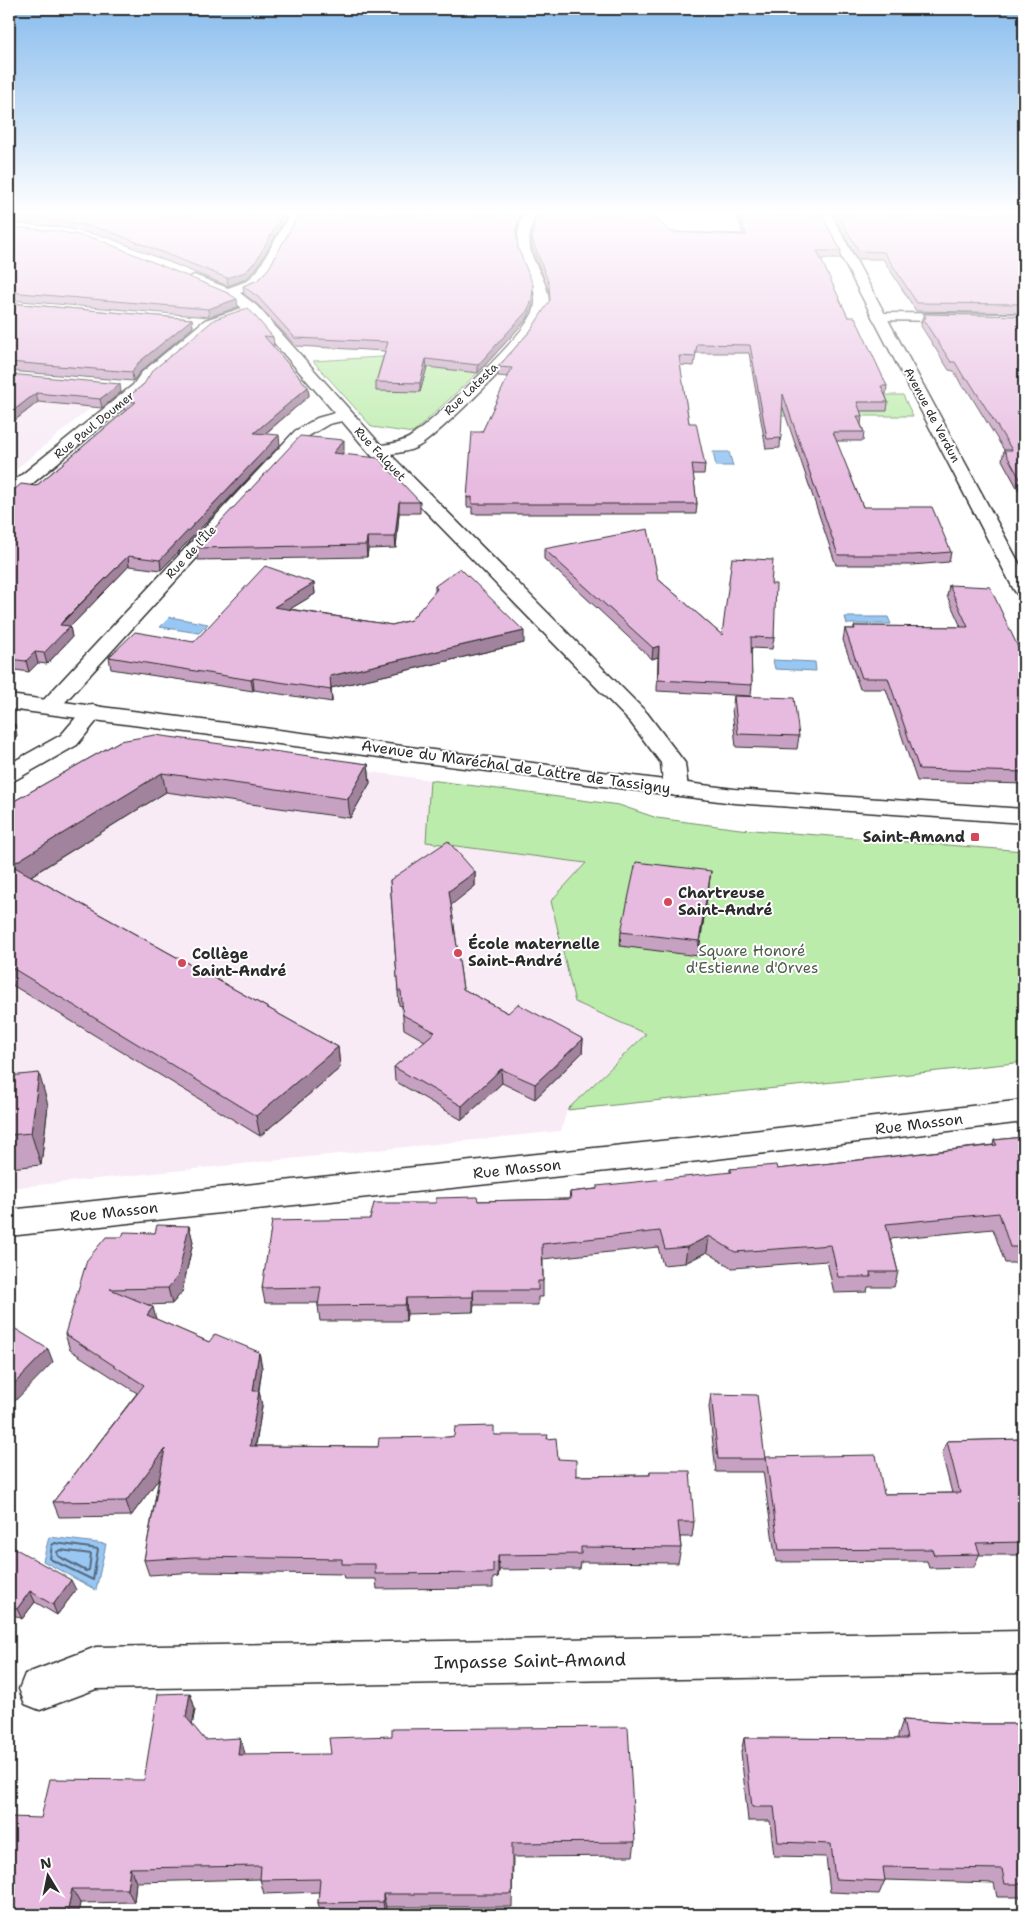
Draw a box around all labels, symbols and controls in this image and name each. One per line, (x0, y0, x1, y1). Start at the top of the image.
street label: Rue Latesta (441, 359, 502, 419)
street label: Avenue de Verdun (900, 365, 964, 465)
street label: Rue Paul Doumer (51, 388, 138, 462)
street label: Rue Falquet (351, 423, 409, 485)
street label: Rue de l'Île (162, 522, 220, 582)
street label: Avenue du Maréchal de Lattre de Tassigny (360, 735, 672, 799)
place label: Saint-Amand (863, 827, 965, 847)
marker: Saint-Amand (969, 831, 981, 843)
place label: Chartreuse Saint-André (678, 883, 772, 920)
marker: Chartreuse Saint-André (662, 896, 674, 908)
place label: École maternelle Saint-André (468, 933, 600, 971)
park label: Square Honoré d'Estienne d'Orves (686, 941, 818, 978)
place label: Collège Saint-André (192, 944, 286, 981)
marker: École maternelle Saint-André (452, 947, 464, 959)
marker: Collège Saint-André (176, 957, 188, 969)
street label: Rue Masson (874, 1109, 964, 1139)
street label: Rue Masson (472, 1154, 562, 1184)
street label: Rue Masson (69, 1197, 159, 1227)
street label: Impasse Saint-Amand (434, 1647, 626, 1675)
north arrow (22, 1852, 72, 1902)
text: N (39, 1853, 53, 1873)

